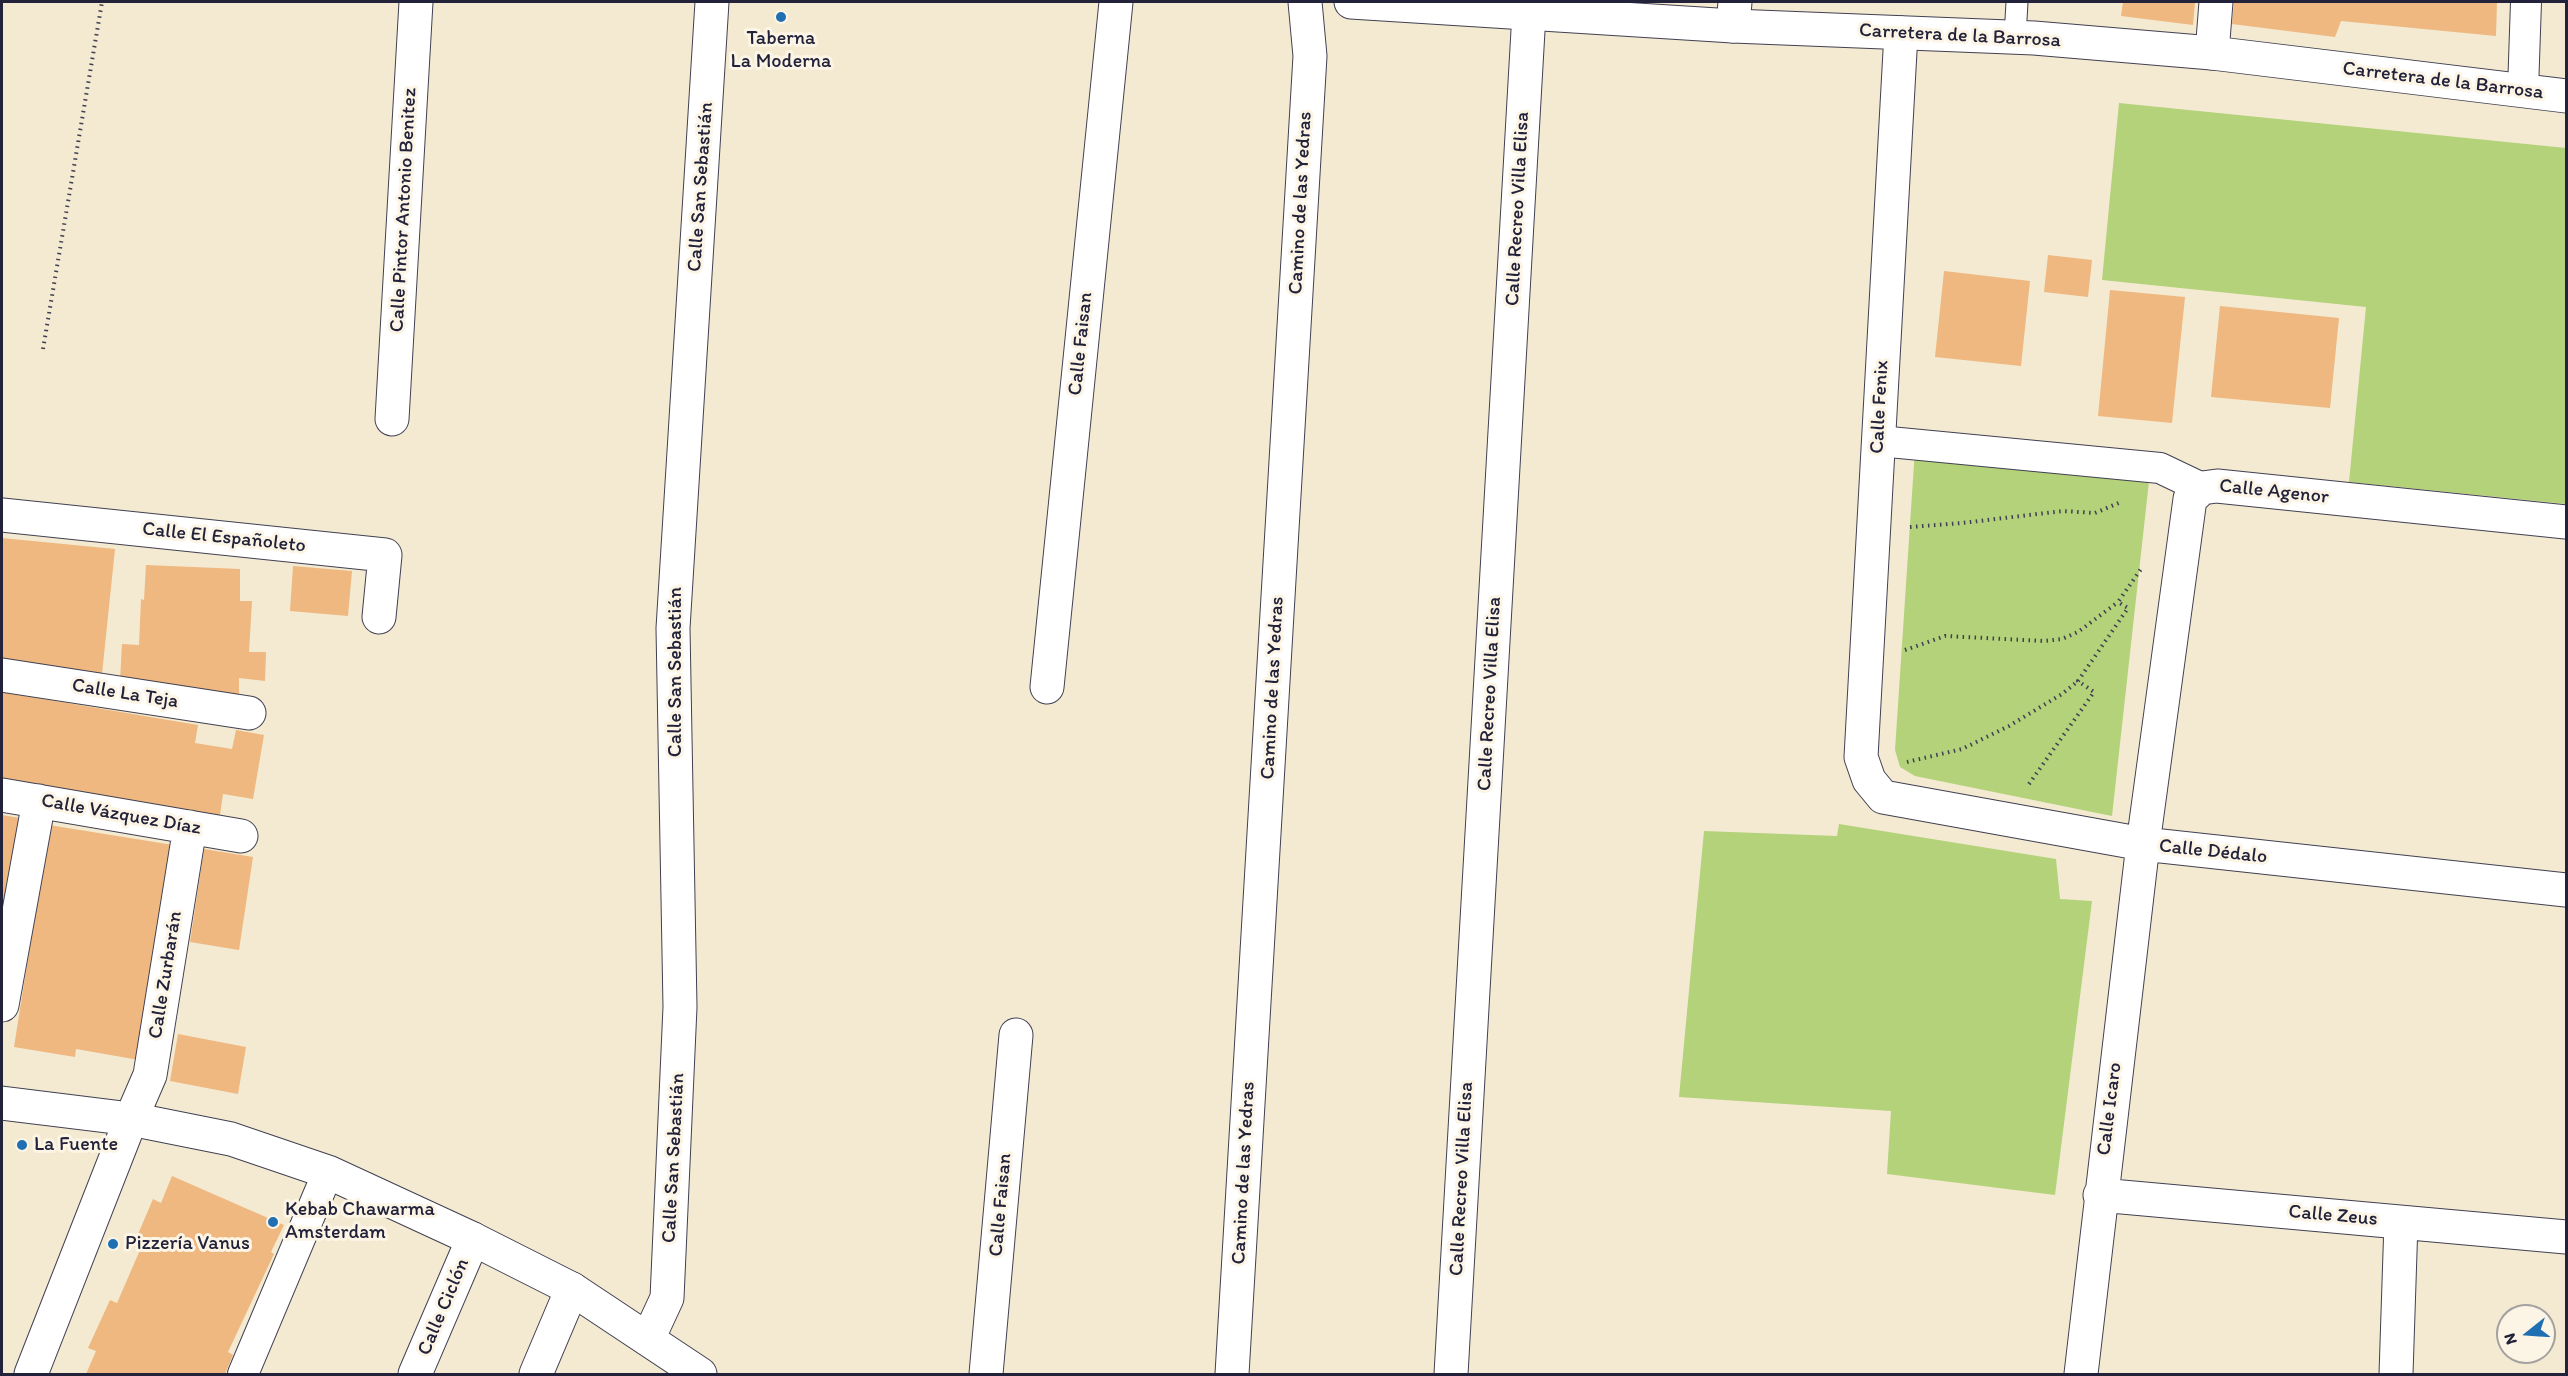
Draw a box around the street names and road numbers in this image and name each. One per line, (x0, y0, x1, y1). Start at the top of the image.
street label: Carretera de la Barrosa (1858, 19, 2062, 53)
street label: Carretera de la Barrosa (2341, 57, 2545, 105)
street label: Calle Pintor Antonio Benitez (386, 87, 422, 333)
street label: Calle San Sebastián (683, 101, 719, 273)
street label: Camino de las Yedras (1284, 111, 1318, 295)
street label: Calle Recreo Villa Elisa (1501, 111, 1535, 307)
street label: Calle Faisan (1064, 291, 1098, 397)
street label: Calle Fenix (1866, 360, 1894, 454)
street label: Calle Agenor (2218, 474, 2330, 510)
street label: Calle El Españoleto (141, 517, 307, 559)
street label: Calle San Sebastián (664, 587, 688, 757)
street label: Camino de las Yedras (1256, 596, 1290, 780)
street label: Calle Recreo Villa Elisa (1473, 596, 1507, 792)
street label: Calle La Teja (70, 674, 180, 714)
street label: Calle Vázquez Díaz (39, 789, 203, 841)
street label: Calle Dédalo (2158, 834, 2268, 870)
street label: Calle Zurbarán (144, 909, 188, 1041)
street label: Calle Icaro (2092, 1061, 2128, 1157)
street label: Calle San Sebastián (658, 1072, 690, 1244)
street label: Camino de las Yedras (1227, 1081, 1261, 1265)
street label: Calle Recreo Villa Elisa (1445, 1081, 1479, 1277)
street label: Calle Faisan (985, 1152, 1017, 1258)
street label: Calle Zeus (2287, 1200, 2379, 1232)
street label: Calle Ciclón (413, 1255, 475, 1359)

